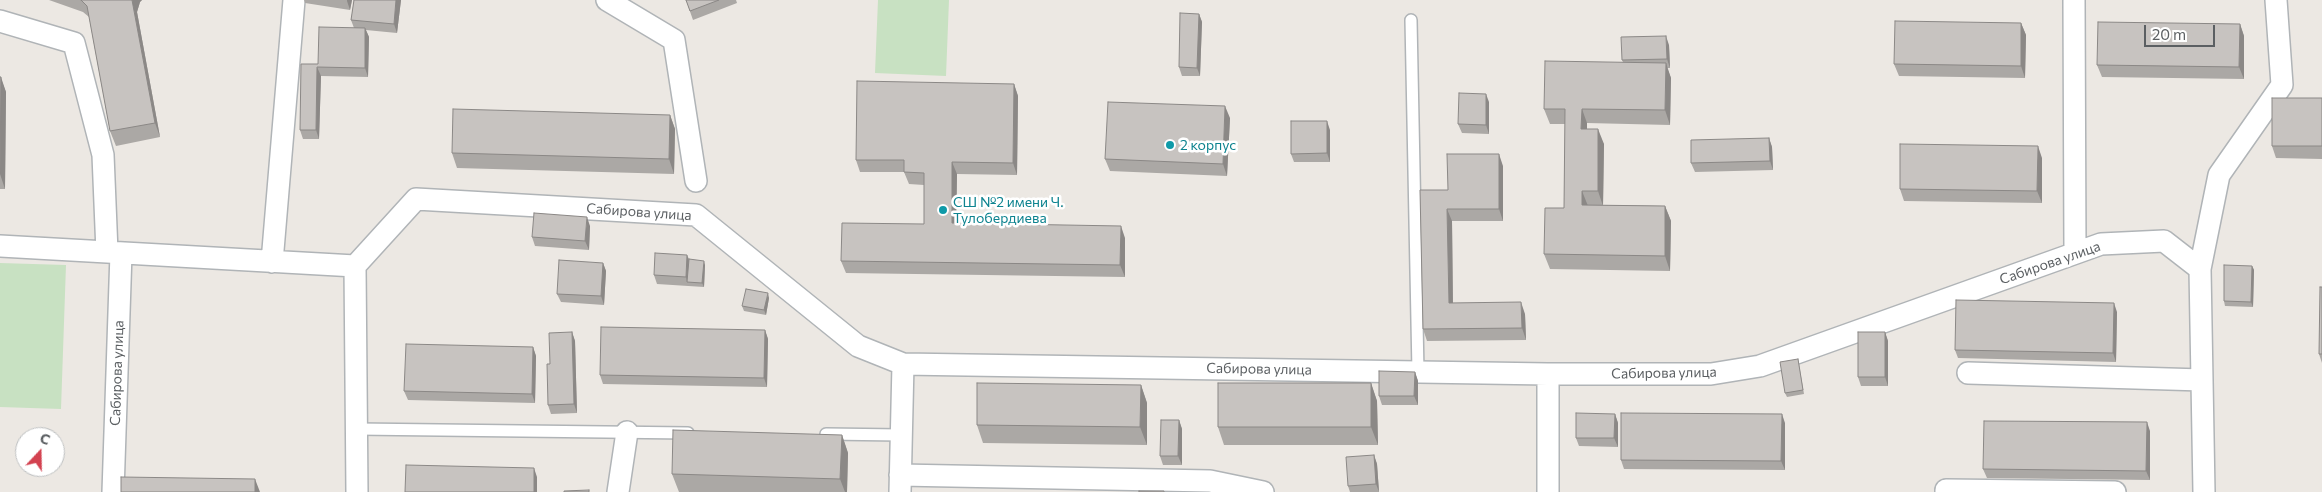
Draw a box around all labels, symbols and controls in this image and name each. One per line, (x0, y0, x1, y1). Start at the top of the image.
scale bar (2147, 15, 2218, 47)
text: 20 m (2152, 25, 2186, 43)
place label: 2 корпус (1180, 137, 1236, 153)
marker: 2 корпус (1164, 139, 1176, 151)
place label: СШ №2 имени Ч. Тулобердиева (953, 194, 1064, 226)
street label: Сабирова улица (586, 200, 692, 224)
marker: СШ №2 имени Ч. Тулобердиева (937, 204, 949, 216)
street label: Сабирова улица (1997, 238, 2103, 288)
street label: Сабирова улица (107, 320, 127, 426)
street label: Сабирова улица (1206, 360, 1312, 378)
street label: Сабирова улица (1611, 364, 1717, 382)
north arrow (15, 427, 65, 477)
text: С (38, 429, 53, 448)

